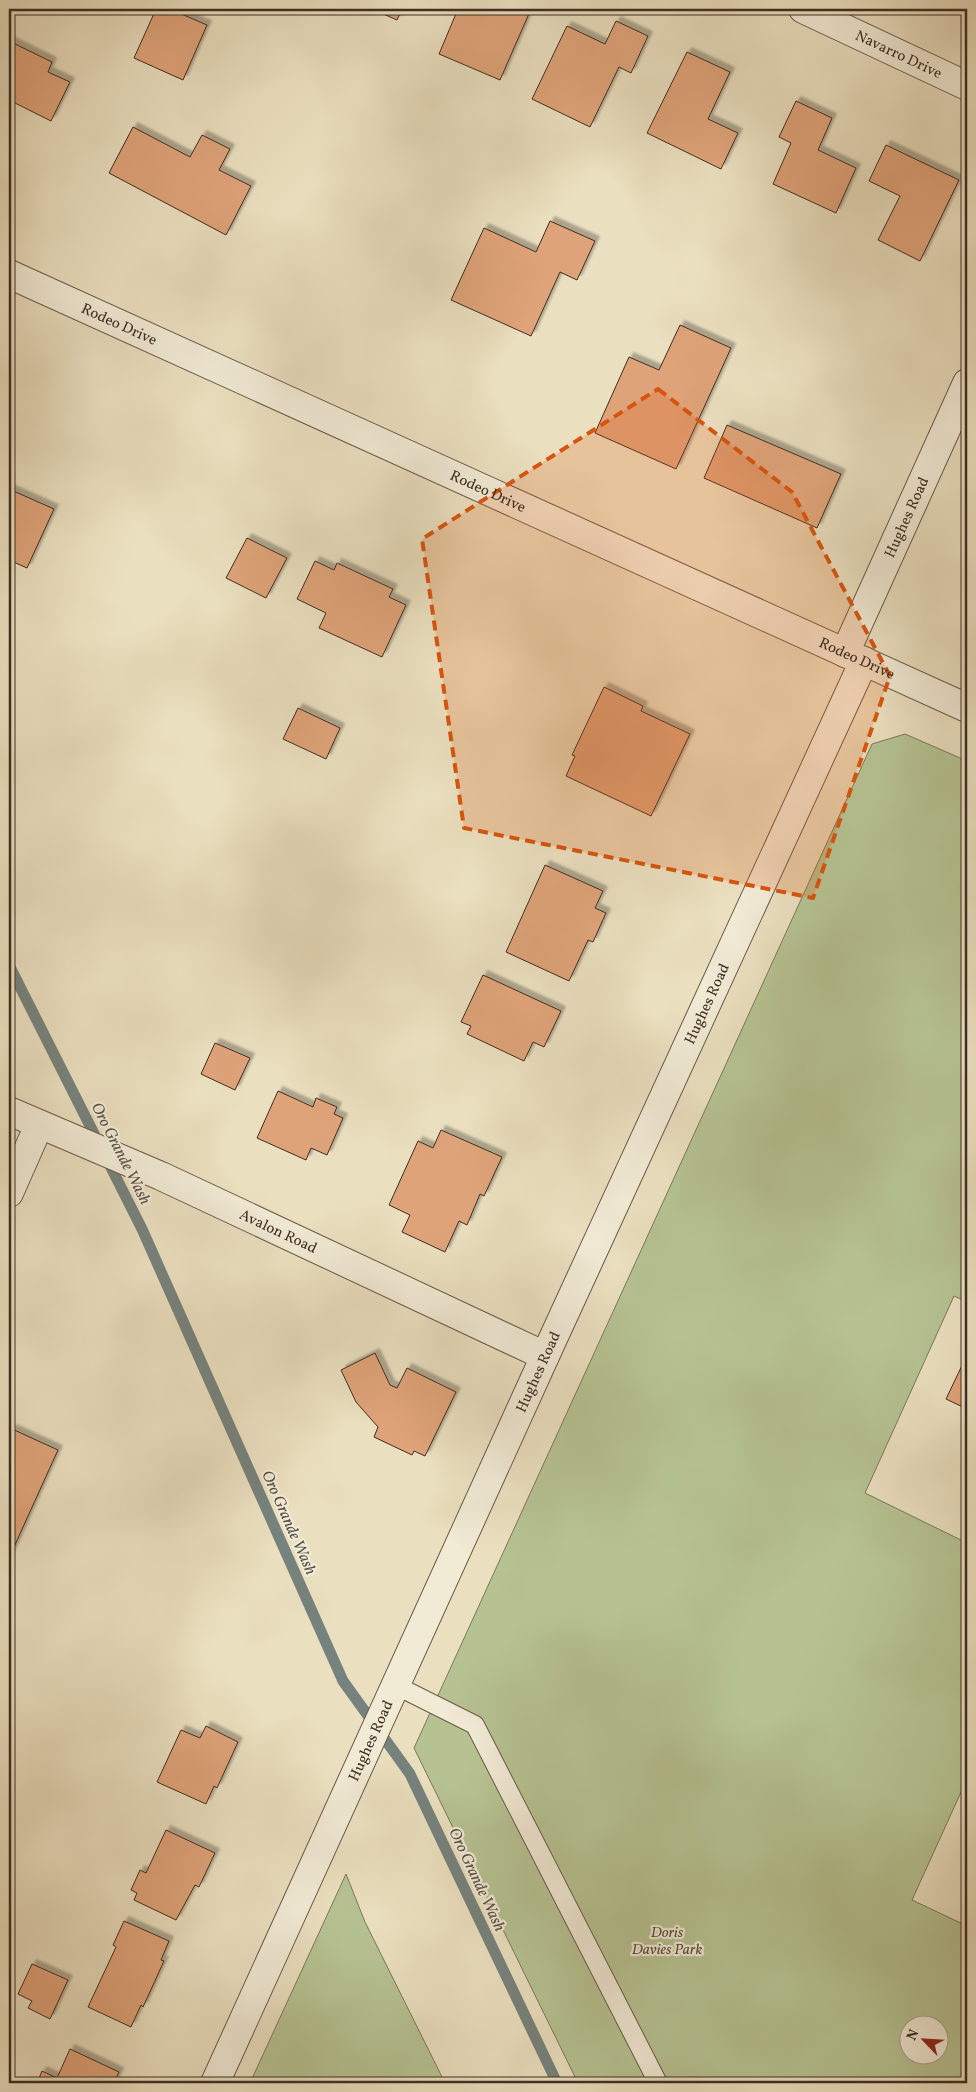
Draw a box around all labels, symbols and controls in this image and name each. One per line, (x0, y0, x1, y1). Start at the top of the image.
street label: Navarro Drive (851, 26, 945, 85)
street label: Rodeo Drive (77, 299, 160, 352)
street label: Rodeo Drive (446, 466, 529, 519)
street label: Hughes Road (880, 474, 935, 562)
street label: Rodeo Drive (815, 633, 898, 686)
street label: Hughes Road (680, 961, 736, 1048)
water label: Oro Grande Wash (85, 1099, 156, 1209)
street label: Avalon Road (236, 1205, 320, 1260)
street label: Hughes Road (512, 1329, 567, 1416)
water label: Oro Grande Wash (255, 1467, 321, 1579)
street label: Hughes Road (344, 1697, 399, 1785)
water label: Oro Grande Wash (443, 1824, 510, 1935)
park label: Doris Davies Park (632, 1923, 702, 1961)
north arrow (898, 2014, 948, 2064)
text: N (903, 2027, 924, 2044)

